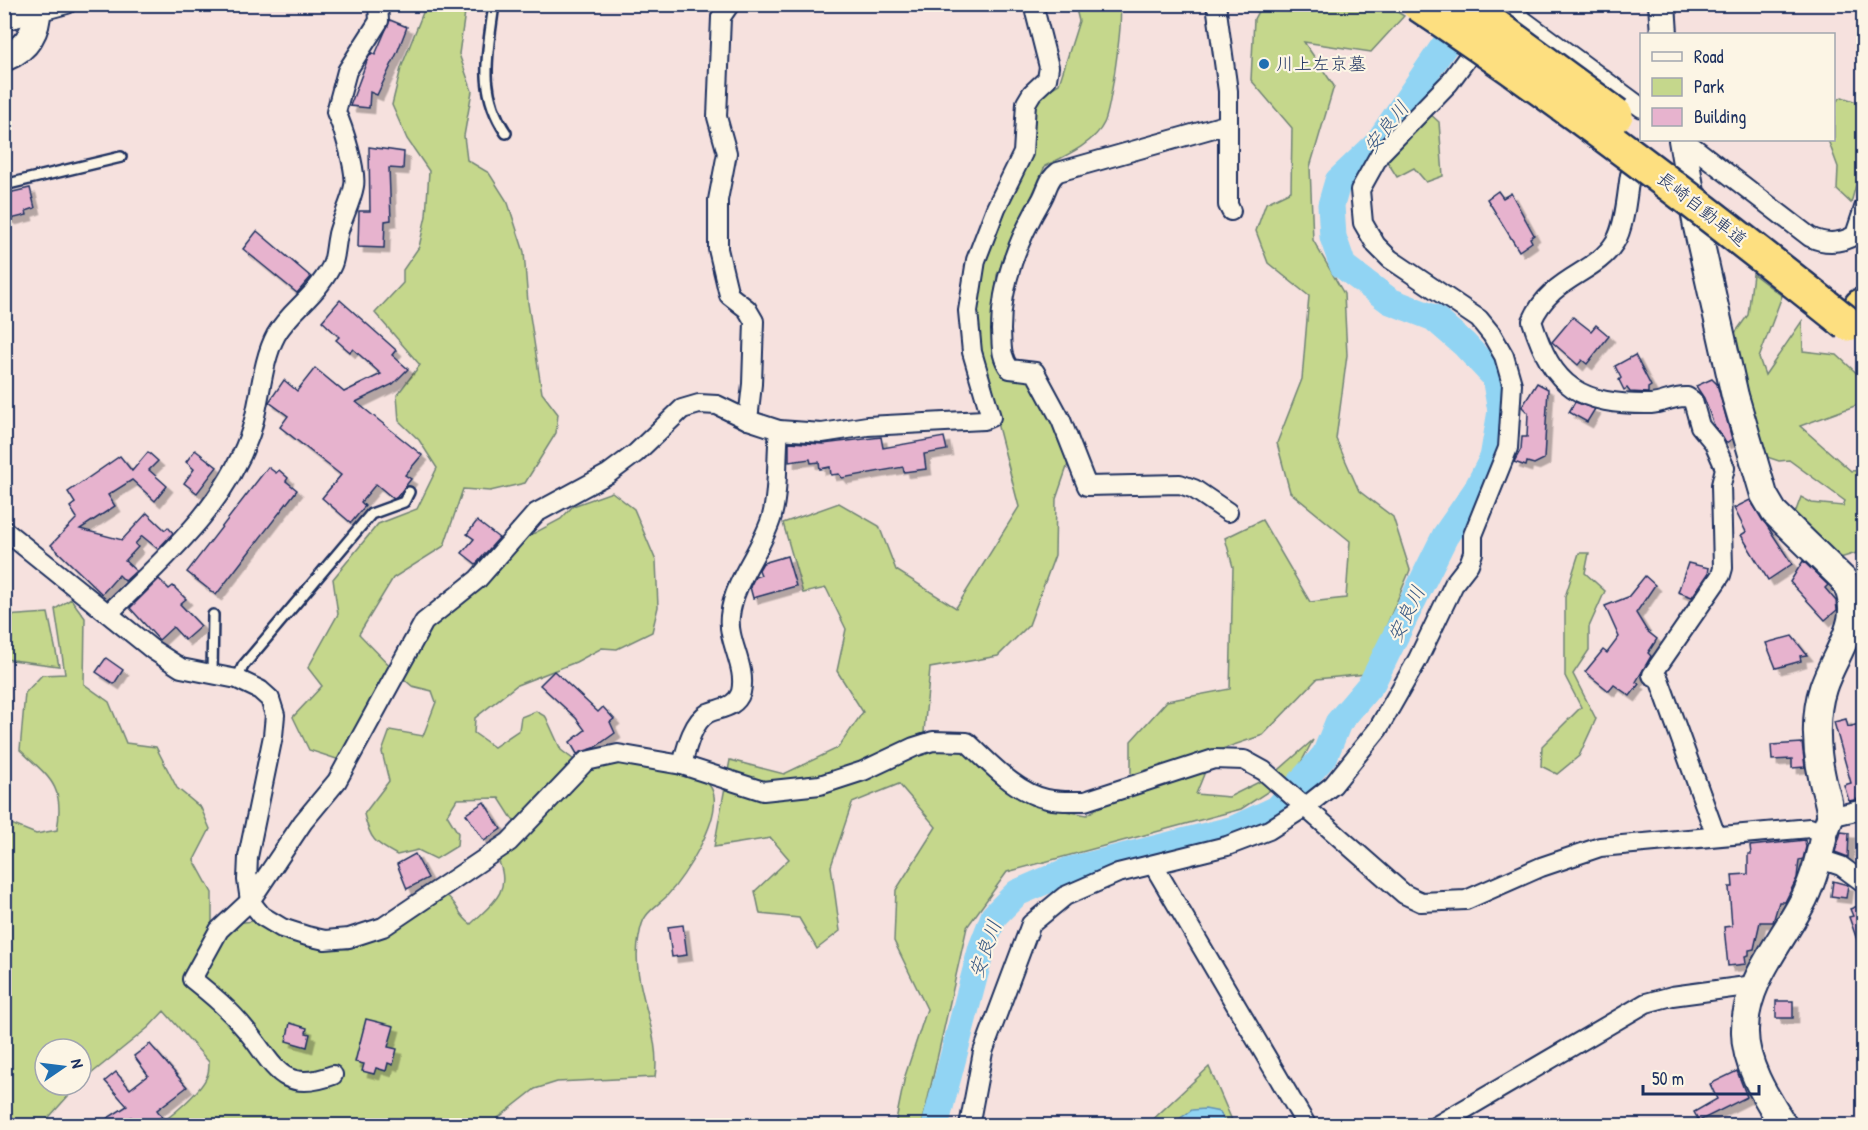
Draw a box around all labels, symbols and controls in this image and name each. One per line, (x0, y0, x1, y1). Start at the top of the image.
legend (1640, 33, 1835, 141)
text: Road (1694, 44, 1724, 69)
place label: 川上左京墓 (1276, 51, 1366, 76)
marker: 川上左京墓 (1257, 57, 1271, 71)
text: Park (1694, 74, 1725, 99)
water label: 安良川 (1356, 95, 1415, 159)
text: Building (1694, 104, 1746, 129)
street label: 長崎自動車道 (1652, 166, 1753, 252)
water label: 安良川 (1380, 581, 1431, 647)
water label: 安良川 (962, 916, 1007, 982)
north arrow (33, 1037, 93, 1097)
text: N (66, 1057, 89, 1071)
scale bar (1643, 1058, 1758, 1096)
text: 50 m (1652, 1066, 1684, 1091)

